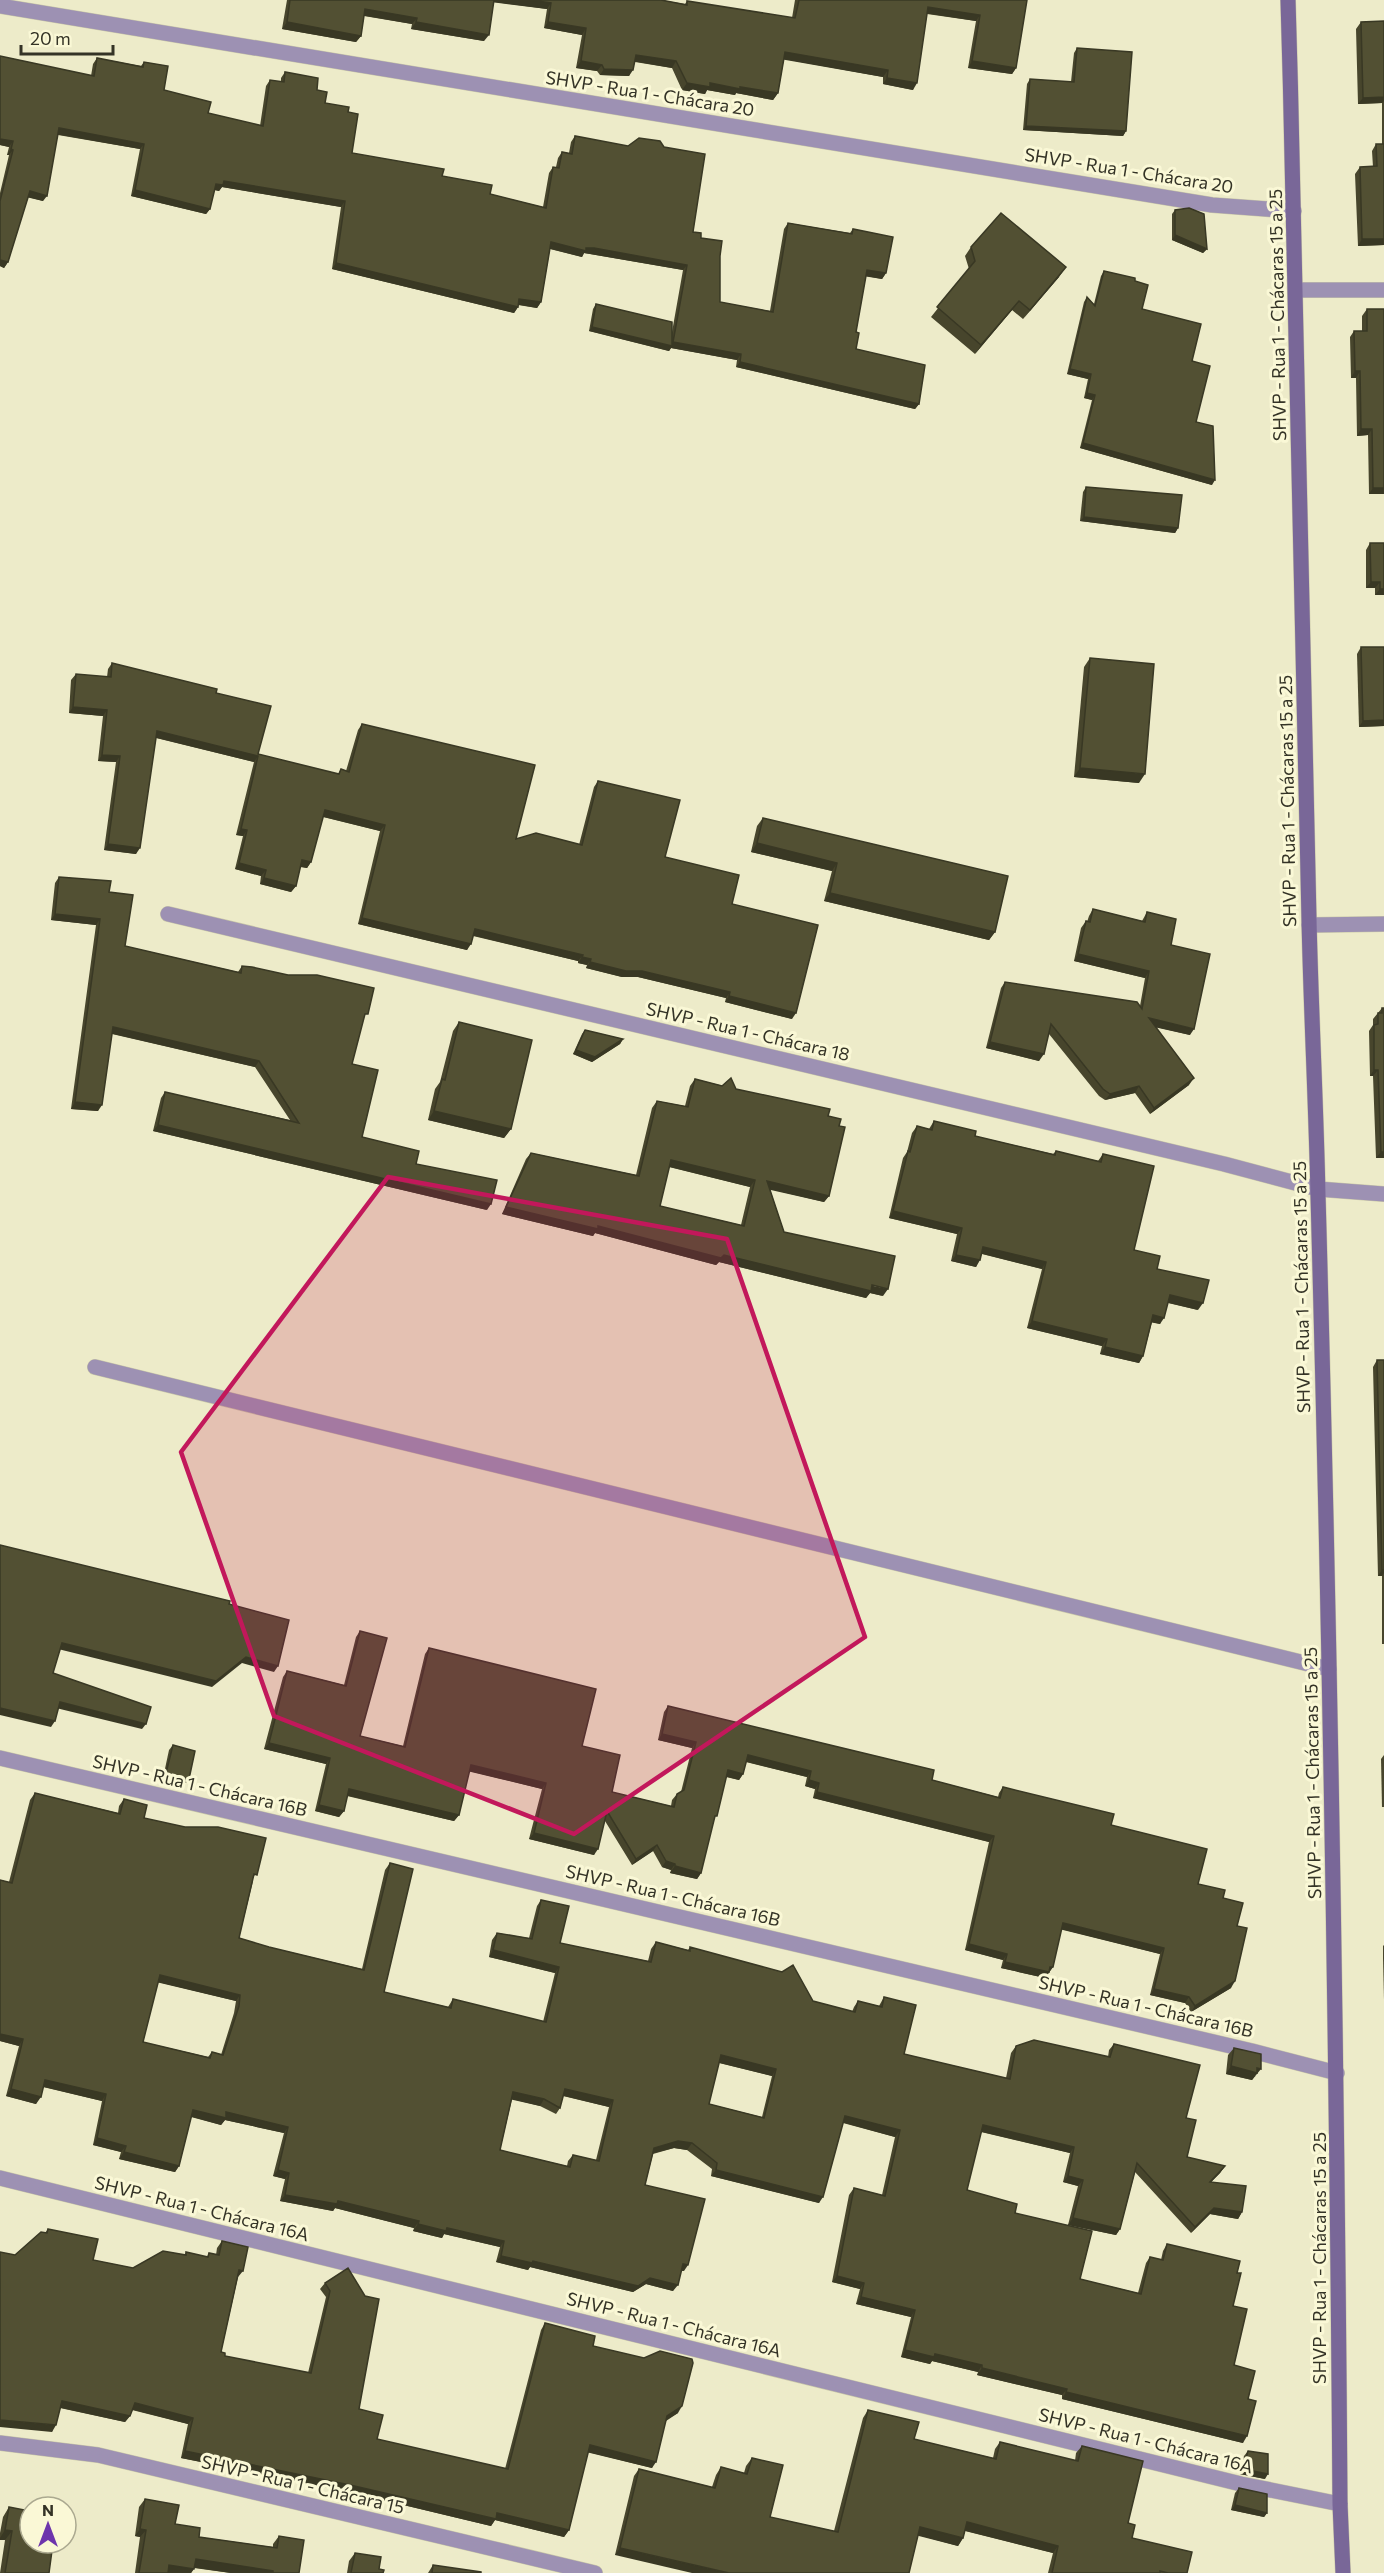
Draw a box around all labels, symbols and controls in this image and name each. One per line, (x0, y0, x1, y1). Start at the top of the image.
scale bar (21, 18, 112, 56)
text: 20 m (30, 27, 71, 49)
street label: SHVP - Rua 1 - Chácara 20 (544, 66, 756, 120)
street label: SHVP - Rua 1 - Chácara 20 (1023, 143, 1235, 197)
street label: SHVP - Rua 1 - Chácaras 15 a 25 (1264, 189, 1290, 441)
street label: SHVP - Rua 1 - Chácaras 15 a 25 (1274, 675, 1300, 927)
street label: SHVP - Rua 1 - Chácara 18 (644, 997, 852, 1065)
street label: SHVP - Rua 1 - Chácaras 15 a 25 (1288, 1161, 1314, 1413)
street label: SHVP - Rua 1 - Chácaras 15 a 25 (1299, 1647, 1325, 1899)
street label: SHVP - Rua 1 - Chácara 16B (90, 1750, 310, 1820)
street label: SHVP - Rua 1 - Chácara 16B (563, 1860, 783, 1930)
street label: SHVP - Rua 1 - Chácara 16B (1036, 1971, 1256, 2041)
street label: SHVP - Rua 1 - Chácaras 15 a 25 (1308, 2132, 1330, 2384)
street label: SHVP - Rua 1 - Chácara 16A (93, 2171, 311, 2245)
street label: SHVP - Rua 1 - Chácara 16A (565, 2287, 783, 2361)
street label: SHVP - Rua 1 - Chácara 16A (1037, 2403, 1255, 2477)
street label: SHVP - Rua 1 - Chácara 15 (199, 2450, 407, 2518)
north arrow (18, 2495, 78, 2555)
text: N (42, 2500, 54, 2519)

